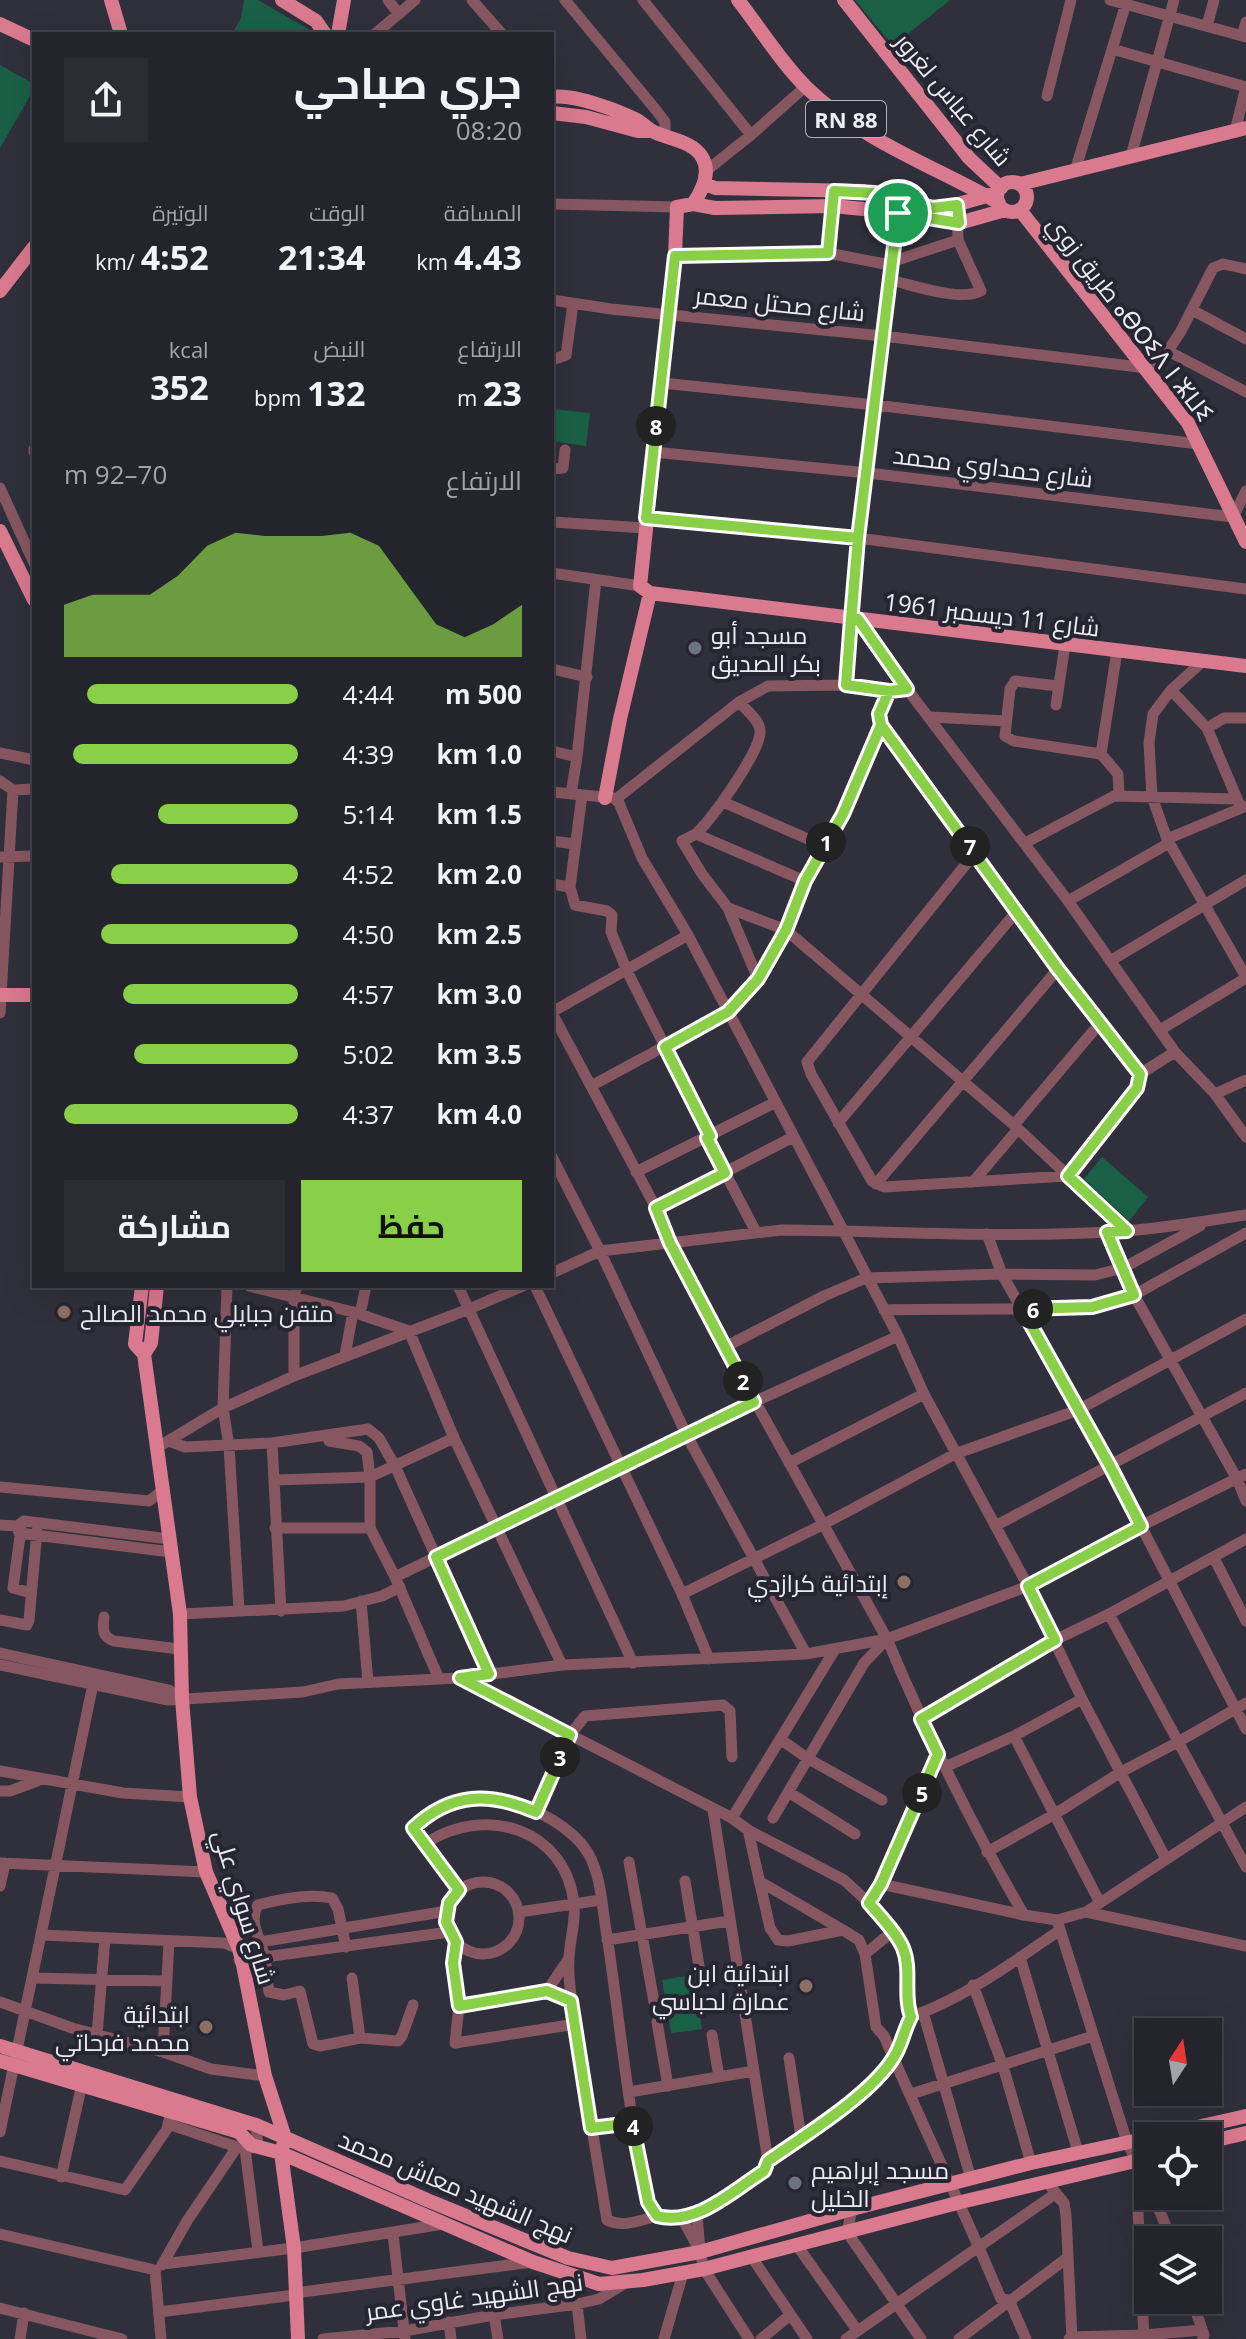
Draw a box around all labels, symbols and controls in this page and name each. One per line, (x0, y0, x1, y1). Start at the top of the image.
street label: شارع عباس لغرور (886, 24, 1020, 173)
text: جري صباحي (294, 52, 522, 112)
button: share (64, 58, 148, 142)
road number: RN 88 (806, 101, 886, 137)
text: 08:20 (456, 112, 522, 148)
pin (864, 179, 932, 247)
icon: arrive (876, 191, 920, 235)
text: الوتيرة (152, 197, 209, 227)
text: الوقت (309, 197, 365, 227)
text: المسافة (444, 197, 522, 227)
street label: طريق زوي ⴰⴱⵔⵉⴷ ⵏ ⵣⵡⵉ (1038, 208, 1222, 430)
text: 4:52 (141, 234, 209, 280)
text: 21:34 (278, 234, 365, 280)
text: 4.43 (454, 234, 522, 280)
text: /km (95, 246, 141, 276)
text: km (416, 246, 454, 276)
street label: شارع صحتل معمر (691, 277, 867, 329)
text: النبض (314, 333, 365, 363)
text: الارتفاع (458, 333, 522, 363)
text: kcal (169, 334, 209, 364)
text: 352 (150, 364, 209, 410)
text: 132 (307, 370, 365, 416)
text: 23 (483, 370, 522, 416)
text: bpm (254, 382, 307, 412)
text: m (457, 382, 483, 412)
pin: 8 (636, 406, 676, 446)
text: 8 (650, 411, 662, 441)
street label: شارع حمداوي محمد (891, 437, 1095, 498)
text: 70–92 m (64, 456, 167, 492)
text: الارتفاع (446, 462, 522, 498)
street label: شارع 11 ديسمبر 1961 (882, 584, 1102, 645)
place label: مسجد أبو بكر الصديق (711, 618, 821, 679)
marker: مسجد أبو بكر الصديق (686, 639, 704, 657)
text: 4:44 (343, 676, 394, 712)
text: 500 m (445, 676, 522, 712)
text: 4:39 (343, 736, 394, 772)
text: 1.0 km (436, 736, 522, 772)
text: 5:14 (343, 796, 394, 832)
text: 1.5 km (436, 796, 522, 832)
pin: 1 (806, 822, 846, 862)
pin: 7 (950, 826, 990, 866)
text: 1 (820, 827, 832, 857)
text: 7 (964, 831, 976, 861)
text: 4:52 (343, 856, 394, 892)
text: 2.0 km (436, 856, 522, 892)
text: 4:50 (343, 916, 394, 952)
text: 2.5 km (436, 916, 522, 952)
text: 4:57 (343, 976, 394, 1012)
text: 3.0 km (436, 976, 522, 1012)
text: 5:02 (343, 1036, 394, 1072)
text: 3.5 km (436, 1036, 522, 1072)
text: 4:37 (343, 1096, 394, 1132)
text: 4.0 km (436, 1096, 522, 1132)
button: مشاركة (64, 1180, 285, 1272)
button: حفظ (301, 1180, 522, 1272)
pin: 6 (1013, 1289, 1053, 1329)
text: 6 (1027, 1294, 1039, 1324)
place label: متقن جبايلي محمد الصالح (80, 1296, 334, 1333)
marker: متقن جبايلي محمد الصالح (55, 1303, 73, 1321)
pin: 2 (723, 1361, 763, 1401)
text: 2 (737, 1366, 749, 1396)
place label: إبتدائية كرازدي (747, 1566, 888, 1602)
marker: إبتدائية كرازدي (895, 1573, 913, 1591)
pin: 3 (540, 1737, 580, 1777)
text: 3 (554, 1742, 566, 1772)
pin: 5 (902, 1773, 942, 1813)
text: 5 (916, 1778, 928, 1808)
street label: شارع سواي علي (202, 1826, 284, 1990)
place label: ابتدائية ابن عمارة لحباسي (652, 1956, 790, 2020)
marker: ابتدائية ابن عمارة لحباسي (797, 1977, 815, 1995)
place label: ابتدائية محمد فرحاتي (55, 1997, 190, 2062)
marker: ابتدائية محمد فرحاتي (197, 2018, 215, 2036)
north arrow (1134, 2018, 1222, 2106)
map controls (1134, 2018, 1222, 2314)
pin: 4 (613, 2106, 653, 2146)
text: 4 (627, 2111, 639, 2141)
street label: نهج الشهيد معاش محمد (334, 2122, 578, 2251)
button: locate (1134, 2122, 1222, 2210)
place label: مسجد إبراهيم الخليل (811, 2153, 949, 2214)
marker: مسجد إبراهيم الخليل (786, 2174, 804, 2192)
button: layers (1134, 2226, 1222, 2314)
street label: نهج الشهيد غاوي عمر (361, 2264, 585, 2331)

